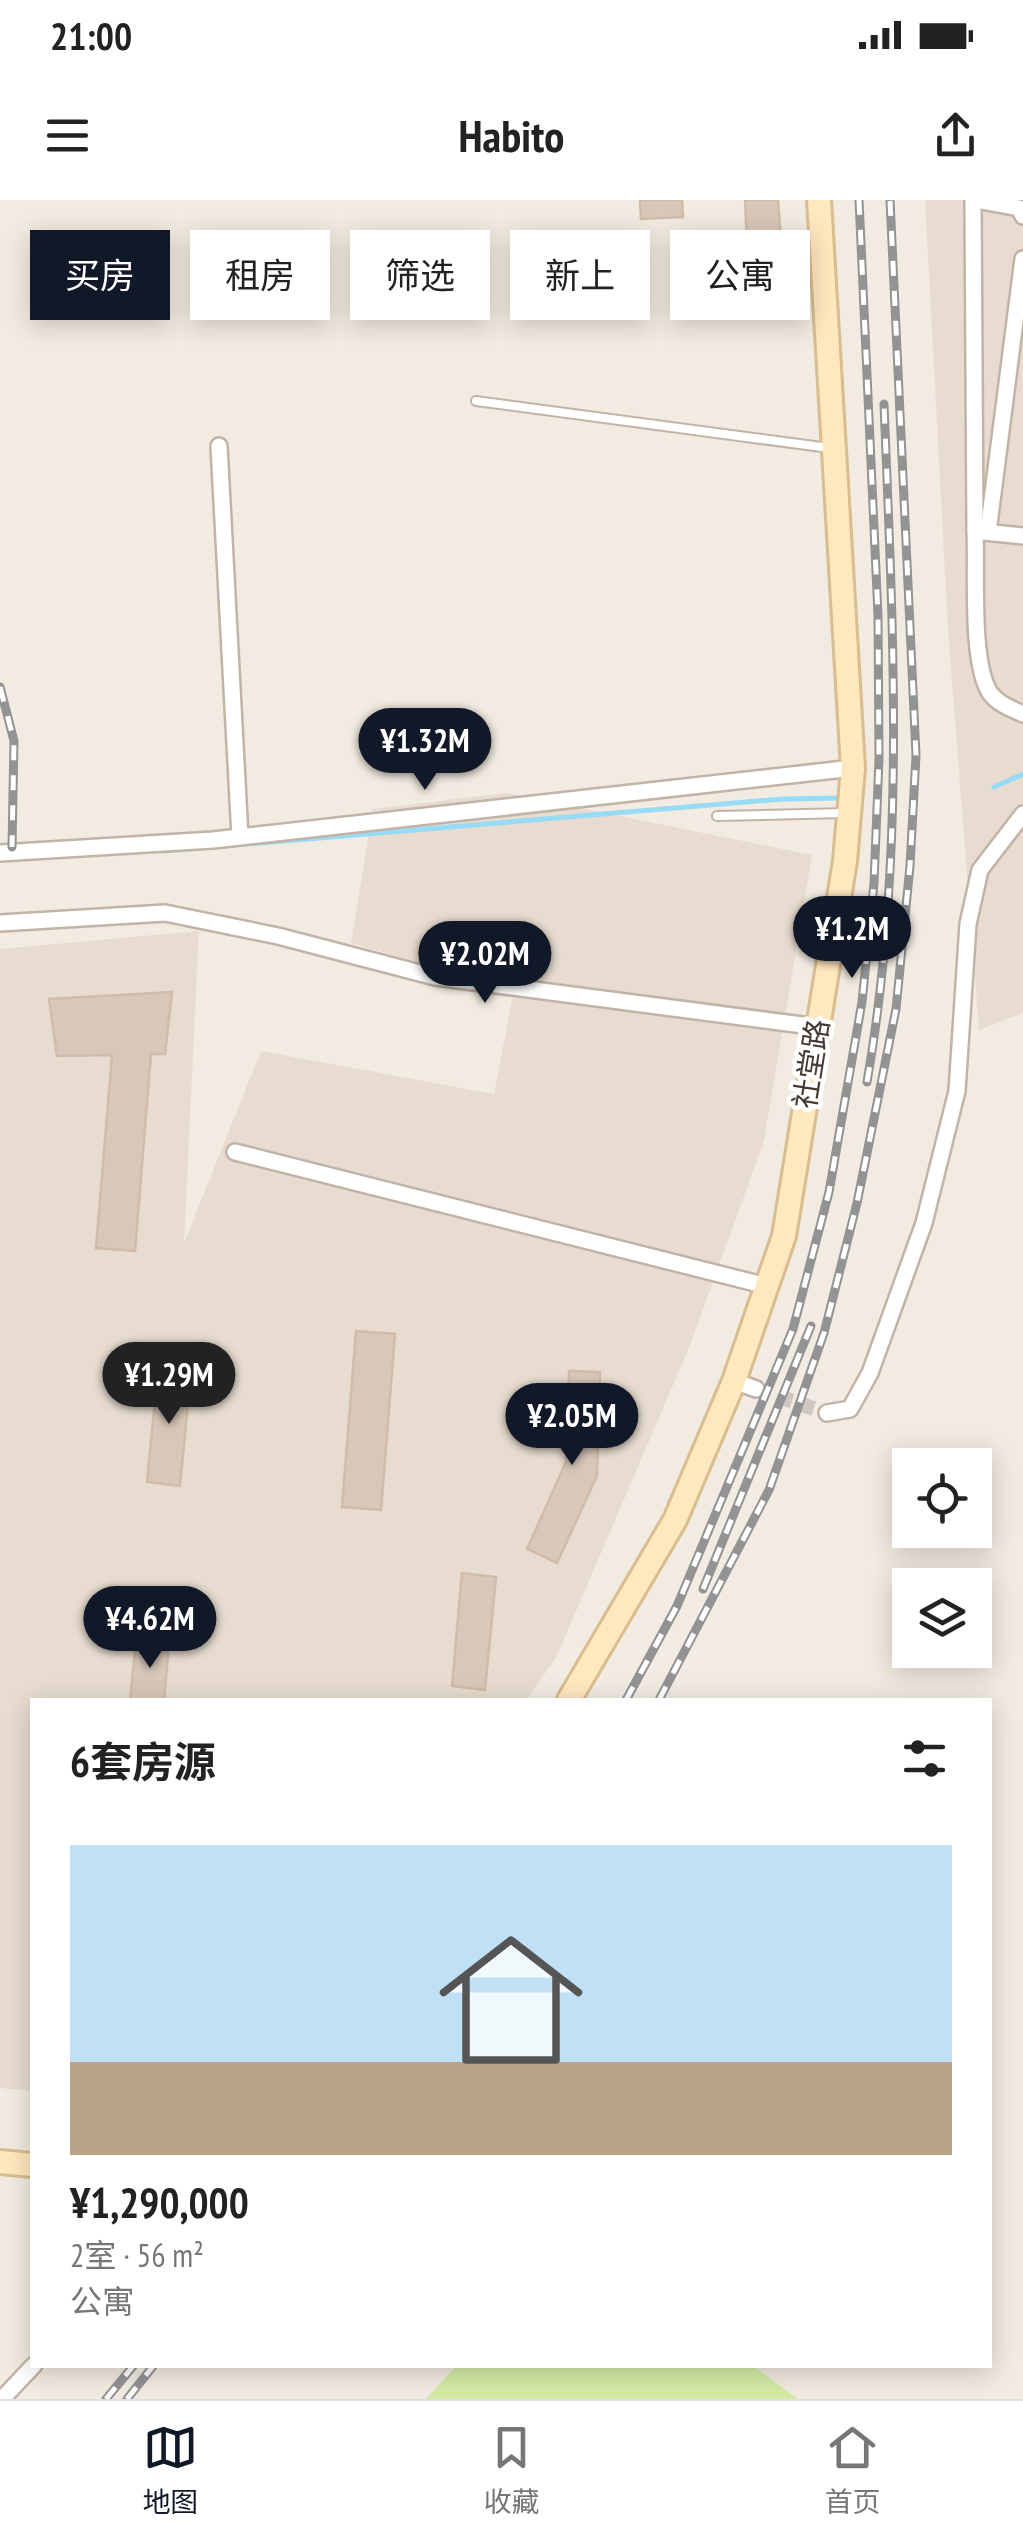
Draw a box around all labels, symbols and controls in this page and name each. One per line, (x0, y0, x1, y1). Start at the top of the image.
text: 21:00 (50, 11, 132, 60)
text: Habito (459, 106, 564, 164)
icon: menu (40, 108, 95, 163)
icon: share (928, 108, 983, 163)
chip: 买房 (30, 230, 170, 320)
chip: 租房 (190, 230, 330, 320)
chip: 筛选 (350, 230, 490, 320)
chip: 新上 (510, 230, 650, 320)
chip: 公寓 (670, 230, 810, 320)
pin: ¥1.32M (344, 708, 506, 793)
text: ¥1.32M (380, 719, 470, 761)
pin: ¥1.2M (782, 896, 922, 981)
text: ¥1.2M (815, 907, 889, 949)
pin: ¥2.02M (404, 921, 566, 1006)
text: ¥2.02M (440, 932, 530, 974)
street label: 社堂路 (784, 1016, 837, 1111)
pin: ¥1.29M (88, 1342, 250, 1427)
text: ¥1.29M (124, 1353, 214, 1395)
pin: ¥2.05M (491, 1383, 653, 1468)
text: ¥2.05M (527, 1394, 617, 1436)
map controls (892, 1448, 992, 1668)
button: locate (892, 1448, 992, 1548)
button: layers (892, 1568, 992, 1668)
pin: ¥4.62M (69, 1586, 231, 1671)
text: ¥4.62M (105, 1597, 195, 1639)
icon: filters (897, 1731, 952, 1786)
text: 6套房源 (70, 1734, 216, 1789)
icon: home (421, 1910, 601, 2090)
text: ¥1,290,000 (70, 2175, 249, 2230)
text: 2室 · 56 m² (70, 2234, 204, 2276)
text: 公寓 (70, 2280, 134, 2322)
tab: 地图 (142, 2420, 199, 2520)
tab: 收藏 (483, 2420, 540, 2520)
tab: 首页 (824, 2420, 881, 2520)

